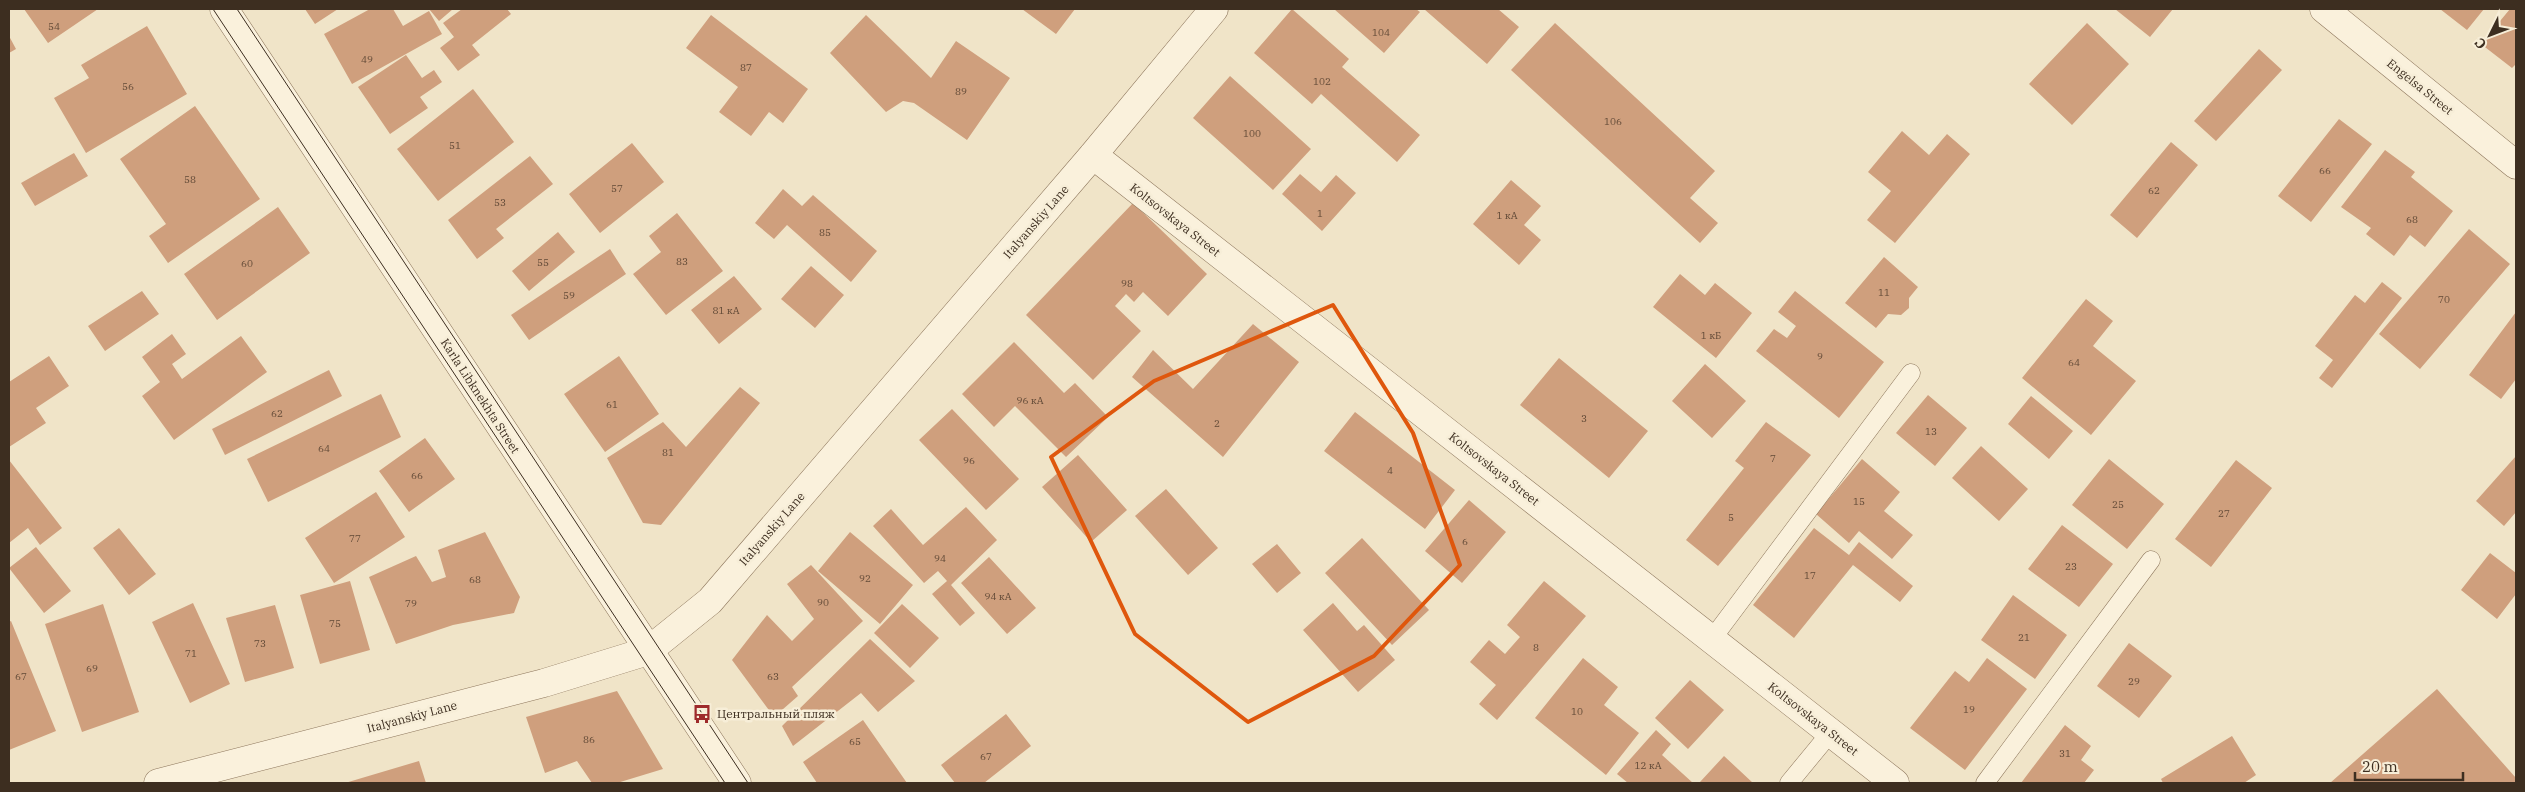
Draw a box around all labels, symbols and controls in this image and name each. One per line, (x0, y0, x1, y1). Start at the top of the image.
north arrow (2465, 10, 2515, 60)
house number: 54 (48, 20, 60, 33)
house number: 104 (1372, 26, 1390, 39)
text: С (2471, 34, 2490, 53)
house number: 49 (361, 53, 373, 66)
street label: Engelsa Street (2384, 55, 2456, 118)
house number: 87 (740, 61, 752, 74)
house number: 102 (1313, 75, 1331, 88)
house number: 56 (122, 80, 134, 93)
house number: 89 (955, 85, 967, 98)
house number: 106 (1604, 115, 1622, 128)
house number: 100 (1243, 127, 1261, 140)
house number: 51 (449, 139, 461, 152)
house number: 66 (2319, 164, 2331, 177)
house number: 58 (184, 173, 196, 186)
street label: Koltsovskaya Street (1127, 180, 1223, 259)
house number: 57 (611, 182, 623, 195)
street label: Italyanskiy Lane (1000, 182, 1072, 262)
house number: 62 (2148, 184, 2160, 197)
house number: 53 (494, 196, 506, 209)
house number: 1 (1317, 207, 1323, 220)
house number: 1 кА (1496, 209, 1518, 222)
house number: 68 (2406, 213, 2418, 226)
house number: 85 (819, 226, 831, 239)
house number: 83 (676, 255, 688, 268)
house number: 55 (537, 256, 549, 269)
house number: 60 (241, 257, 253, 270)
house number: 98 (1121, 277, 1133, 290)
house number: 11 (1878, 286, 1890, 299)
house number: 59 (563, 289, 575, 302)
house number: 70 (2438, 293, 2450, 306)
house number: 81 кА (712, 304, 740, 317)
house number: 1 кБ (1701, 329, 1721, 342)
street label: Karla Libknekhta Street (438, 335, 523, 456)
house number: 9 (1817, 350, 1823, 363)
house number: 64 (2068, 356, 2080, 369)
house number: 96 кА (1016, 394, 1044, 407)
house number: 61 (606, 398, 618, 411)
house number: 62 (271, 407, 283, 420)
house number: 3 (1581, 412, 1587, 425)
house number: 2 (1214, 417, 1220, 430)
house number: 13 (1925, 425, 1937, 438)
street label: Koltsovskaya Street (1446, 429, 1542, 508)
house number: 64 (318, 442, 330, 455)
house number: 81 (662, 446, 674, 459)
house number: 7 (1770, 452, 1776, 465)
house number: 96 (963, 454, 975, 467)
house number: 4 (1387, 464, 1393, 477)
house number: 66 (411, 469, 423, 482)
street label: Italyanskiy Lane (736, 489, 808, 569)
house number: 15 (1853, 495, 1865, 508)
house number: 25 (2112, 498, 2124, 511)
house number: 27 (2218, 507, 2230, 520)
house number: 5 (1728, 511, 1734, 524)
house number: 77 (349, 532, 361, 545)
house number: 6 (1462, 535, 1468, 548)
house number: 94 (934, 552, 946, 565)
house number: 23 (2065, 560, 2077, 573)
house number: 17 (1804, 569, 1816, 582)
house number: 92 (859, 572, 871, 585)
house number: 68 (469, 573, 481, 586)
house number: 94 кА (984, 590, 1012, 603)
house number: 90 (817, 596, 829, 609)
house number: 79 (405, 597, 417, 610)
house number: 75 (329, 617, 341, 630)
house number: 21 (2018, 631, 2030, 644)
house number: 73 (254, 637, 266, 650)
house number: 8 (1533, 641, 1539, 654)
house number: 71 (185, 647, 197, 660)
house number: 69 (86, 662, 98, 675)
house number: 67 (15, 670, 27, 683)
house number: 63 (767, 670, 779, 683)
house number: 29 (2128, 675, 2140, 688)
street label: Koltsovskaya Street (1765, 679, 1861, 758)
street label: Italyanskiy Lane (365, 697, 459, 736)
bus stop icon: Центральный пляж (691, 703, 713, 725)
house number: 19 (1963, 703, 1975, 716)
house number: 10 (1571, 705, 1583, 718)
place label: Центральный пляж (717, 706, 835, 721)
house number: 86 (583, 733, 595, 746)
house number: 65 (849, 735, 861, 748)
house number: 31 (2059, 747, 2071, 760)
house number: 67 (980, 750, 992, 763)
scale bar (2355, 750, 2462, 782)
text: 20 m (2362, 757, 2398, 776)
house number: 12 кА (1634, 759, 1662, 772)

